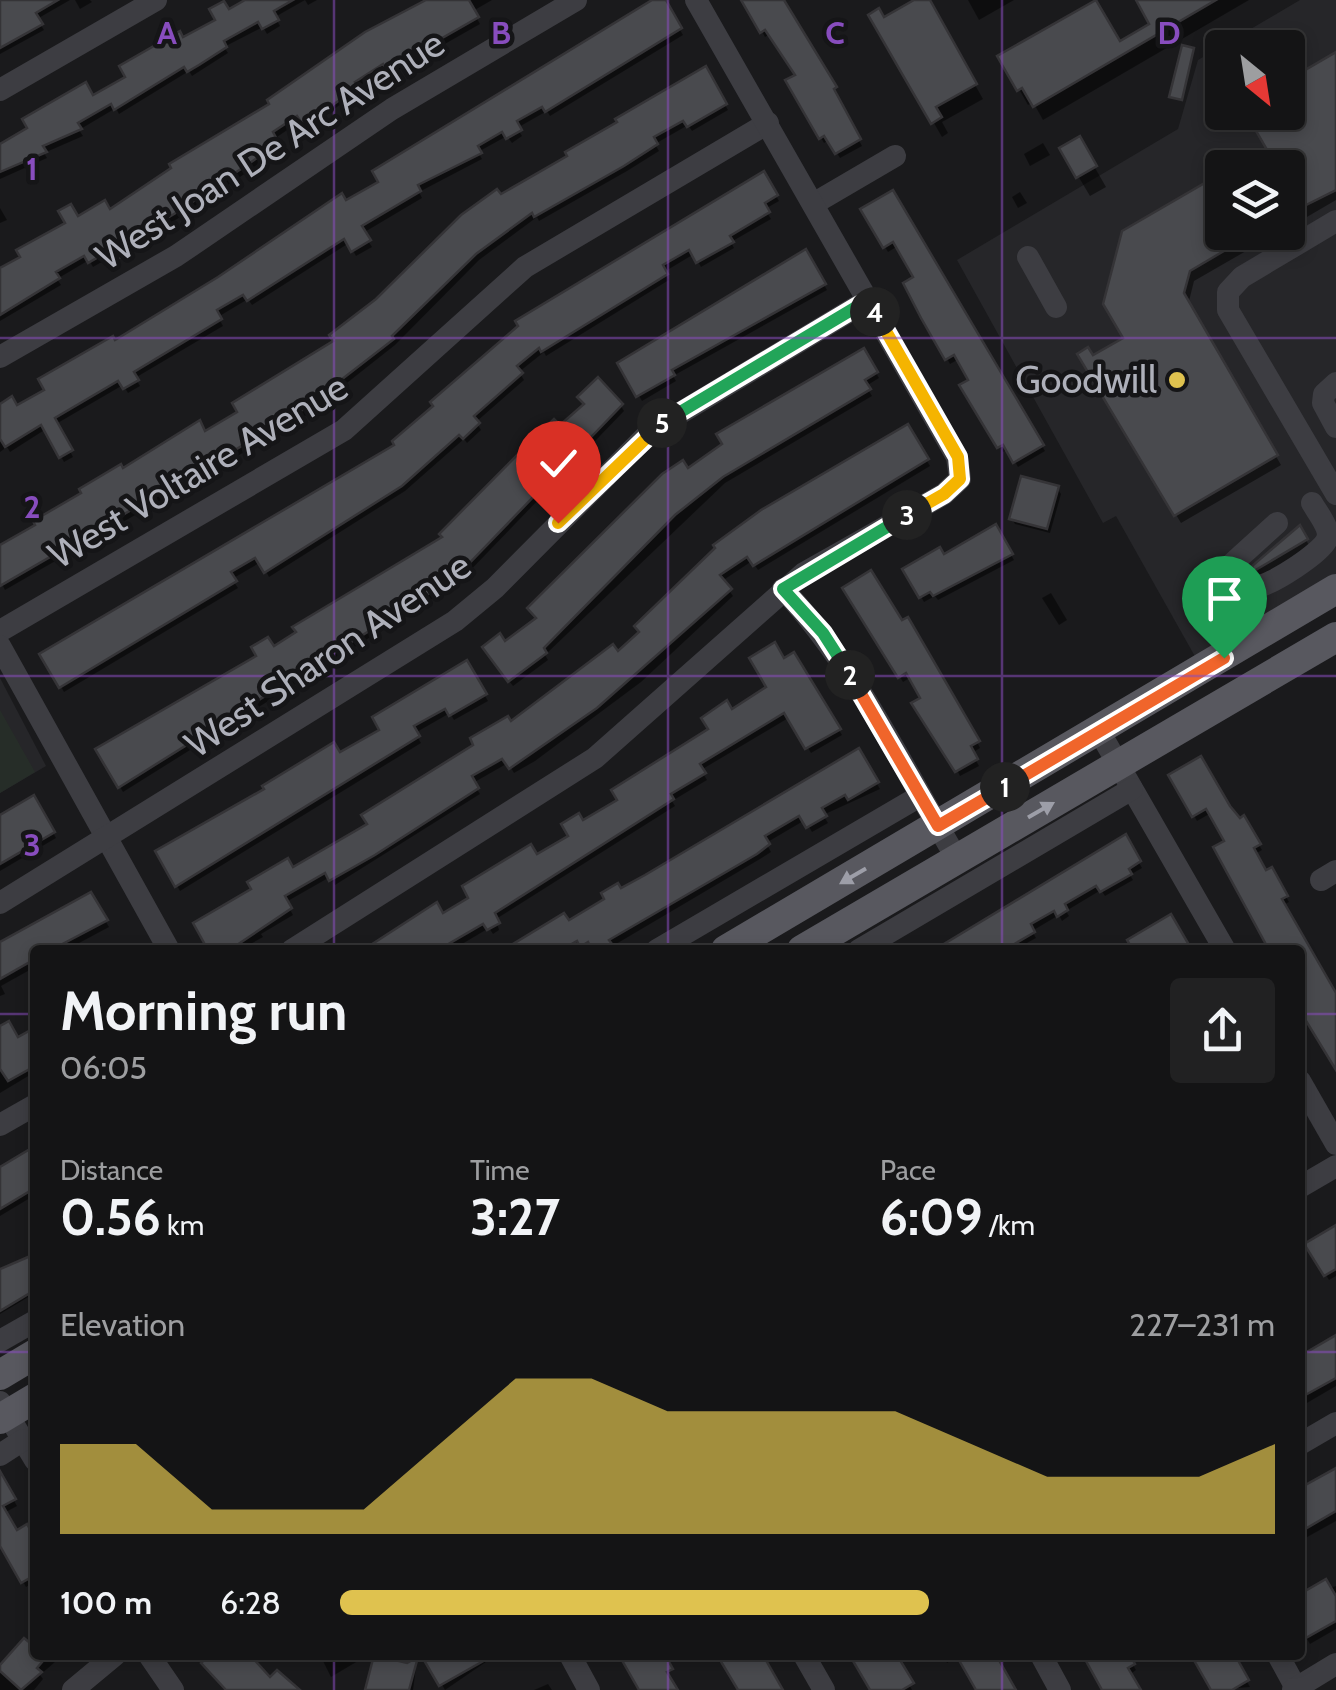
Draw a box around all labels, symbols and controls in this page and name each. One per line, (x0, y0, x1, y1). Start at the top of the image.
text: B (491, 13, 511, 52)
text: C (825, 13, 845, 52)
text: D (1157, 13, 1181, 52)
street label: West Joan De Arc Avenue (87, 20, 453, 280)
north arrow (1205, 30, 1305, 130)
map controls (1205, 30, 1305, 250)
text: 1 (26, 149, 38, 188)
button: layers (1205, 150, 1305, 250)
pin: 4 (850, 287, 900, 337)
text: 4 (866, 295, 884, 329)
place label: Goodwill (1015, 356, 1157, 403)
street label: West Voltaire Avenue (40, 363, 356, 578)
marker: Goodwill (1166, 369, 1188, 391)
pin: 5 (637, 398, 687, 448)
text: 5 (654, 406, 670, 440)
pin (516, 421, 601, 524)
icon: check (531, 436, 586, 491)
text: 2 (24, 487, 40, 526)
pin: 3 (882, 490, 932, 540)
text: 3 (899, 498, 915, 532)
street label: West Sharon Avenue (176, 542, 480, 768)
pin (1182, 556, 1267, 659)
icon: arrive (1197, 571, 1252, 626)
pin: 2 (825, 650, 875, 700)
text: 2 (843, 658, 857, 692)
pin: 1 (980, 762, 1030, 812)
text: 1 (1000, 770, 1010, 804)
one-way arrow (1027, 802, 1055, 819)
text: 3 (23, 825, 41, 864)
one-way arrow (839, 867, 868, 884)
text: Morning run (60, 977, 347, 1044)
button: share (1170, 978, 1275, 1083)
text: 06:05 (60, 1048, 147, 1087)
text: Distance (60, 1153, 163, 1187)
text: Time (470, 1153, 530, 1187)
text: Pace (880, 1153, 936, 1187)
text: 0.56 (60, 1187, 161, 1248)
text: 3:27 (470, 1187, 560, 1248)
text: 6:09 (880, 1187, 983, 1248)
text: km (161, 1208, 204, 1242)
text: /km (983, 1208, 1035, 1242)
text: Elevation (60, 1305, 185, 1344)
text: 227–231 m (1129, 1305, 1275, 1344)
text: 100 m (60, 1583, 152, 1622)
text: 6:28 (220, 1583, 281, 1622)

